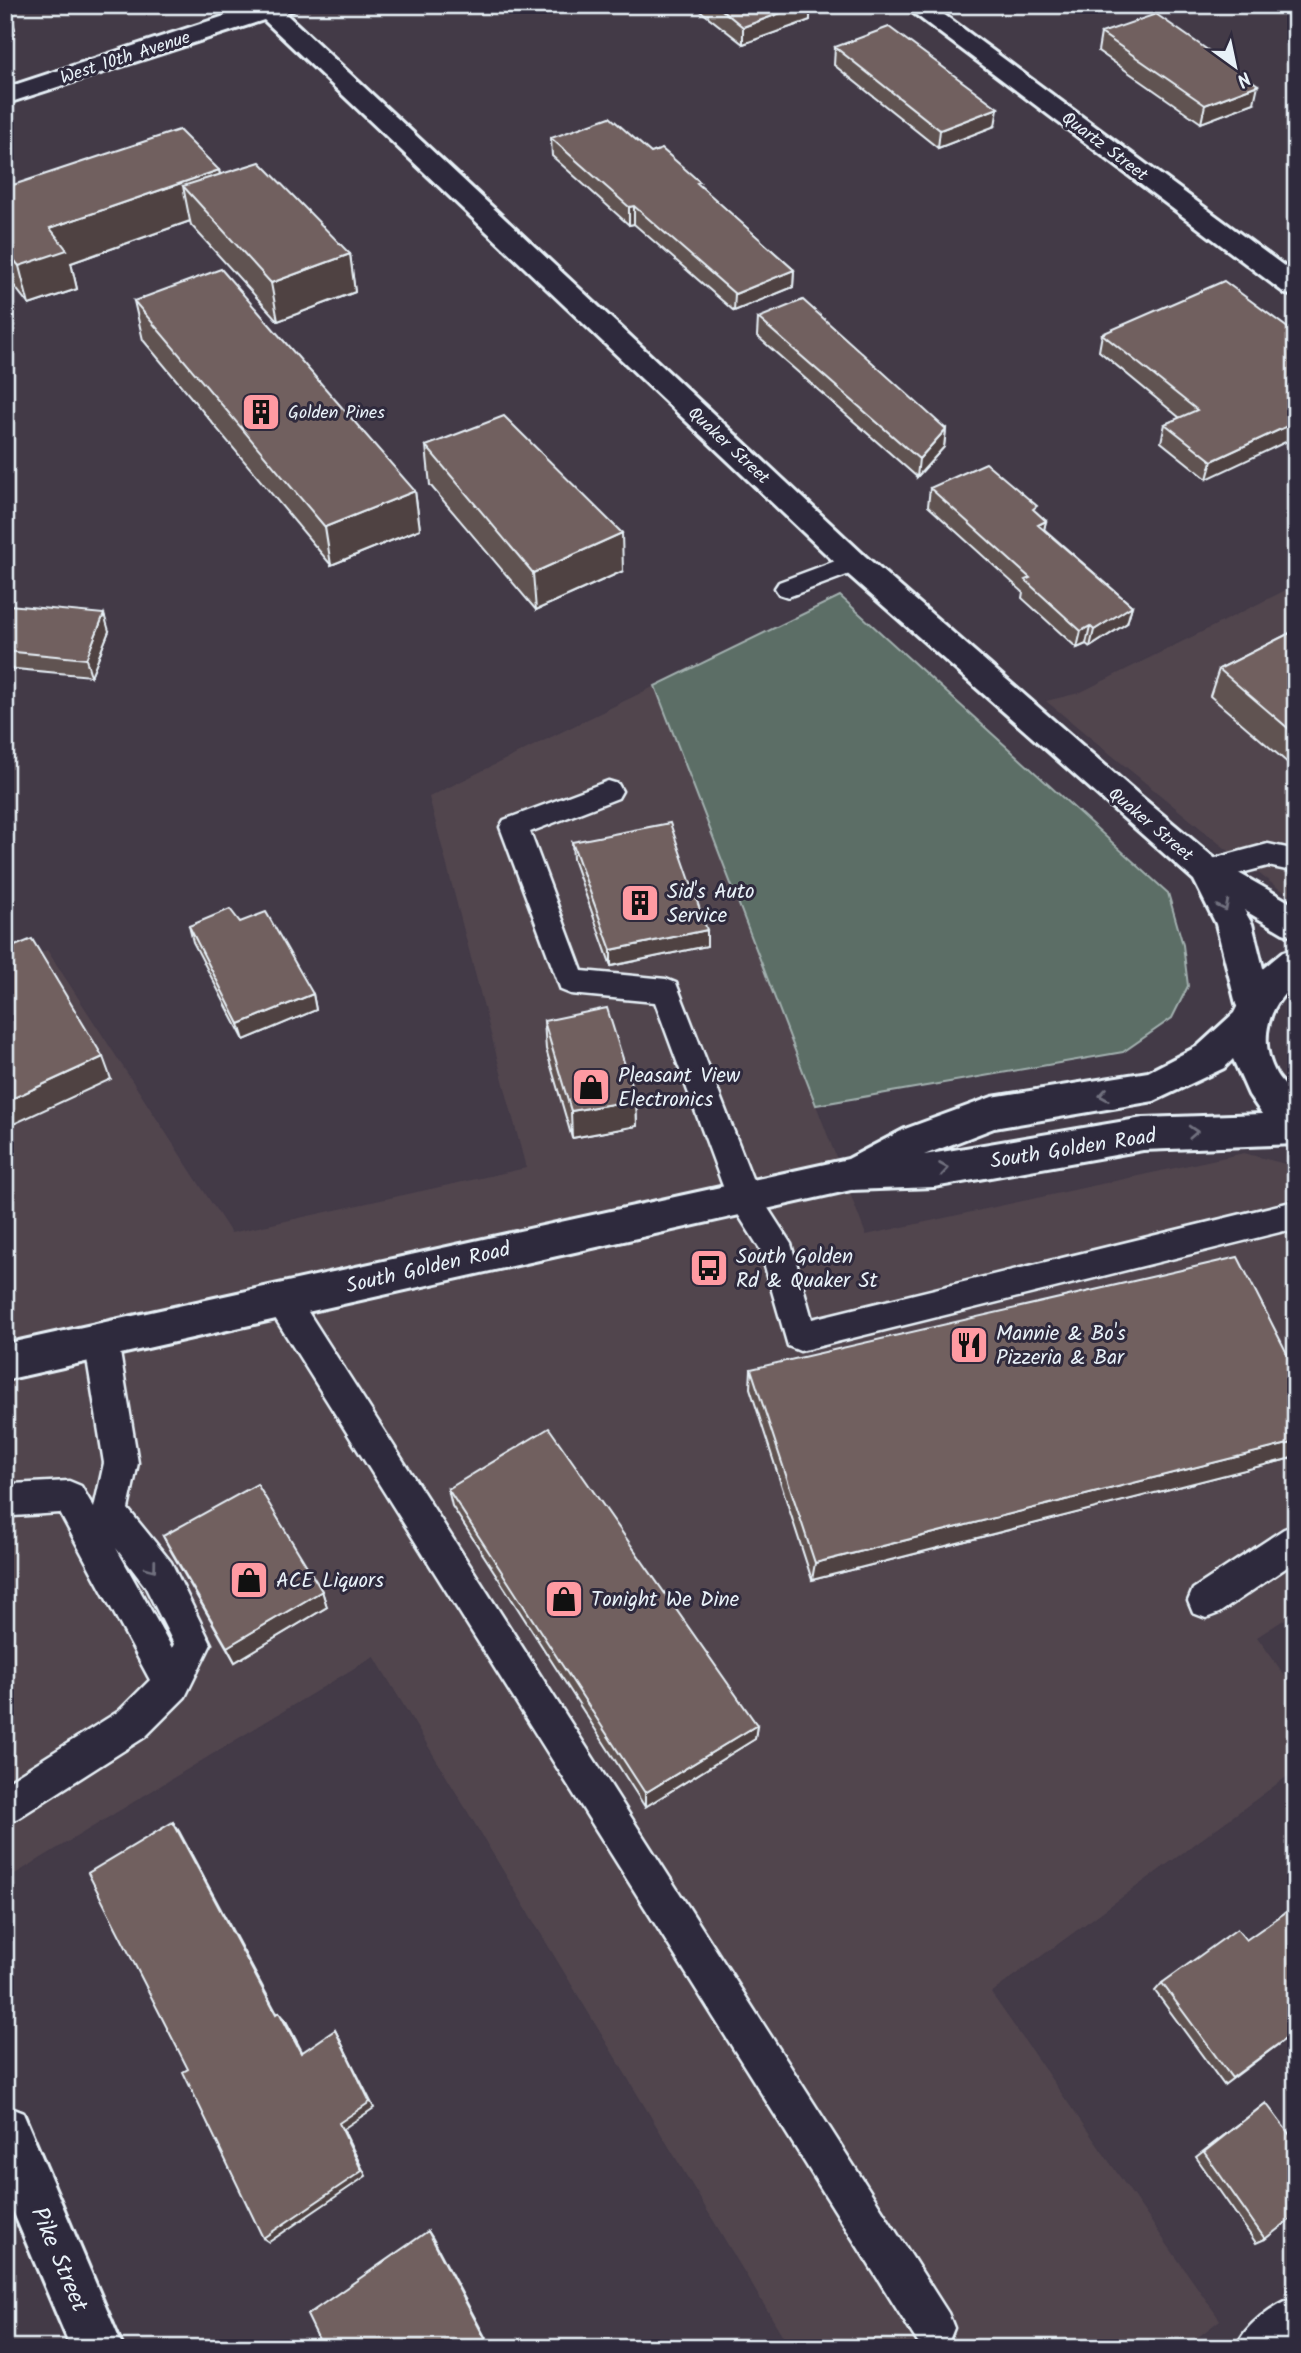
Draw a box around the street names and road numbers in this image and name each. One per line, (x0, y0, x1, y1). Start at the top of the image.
street label: West 10th Avenue (57, 24, 194, 93)
street label: Quartz Street (1054, 105, 1155, 190)
street label: Quaker Street (680, 400, 777, 493)
street label: Quaker Street (1101, 781, 1200, 870)
street label: South Golden Road (988, 1120, 1159, 1179)
street label: South Golden Road (343, 1233, 514, 1303)
street label: Pike Street (19, 2201, 99, 2319)

